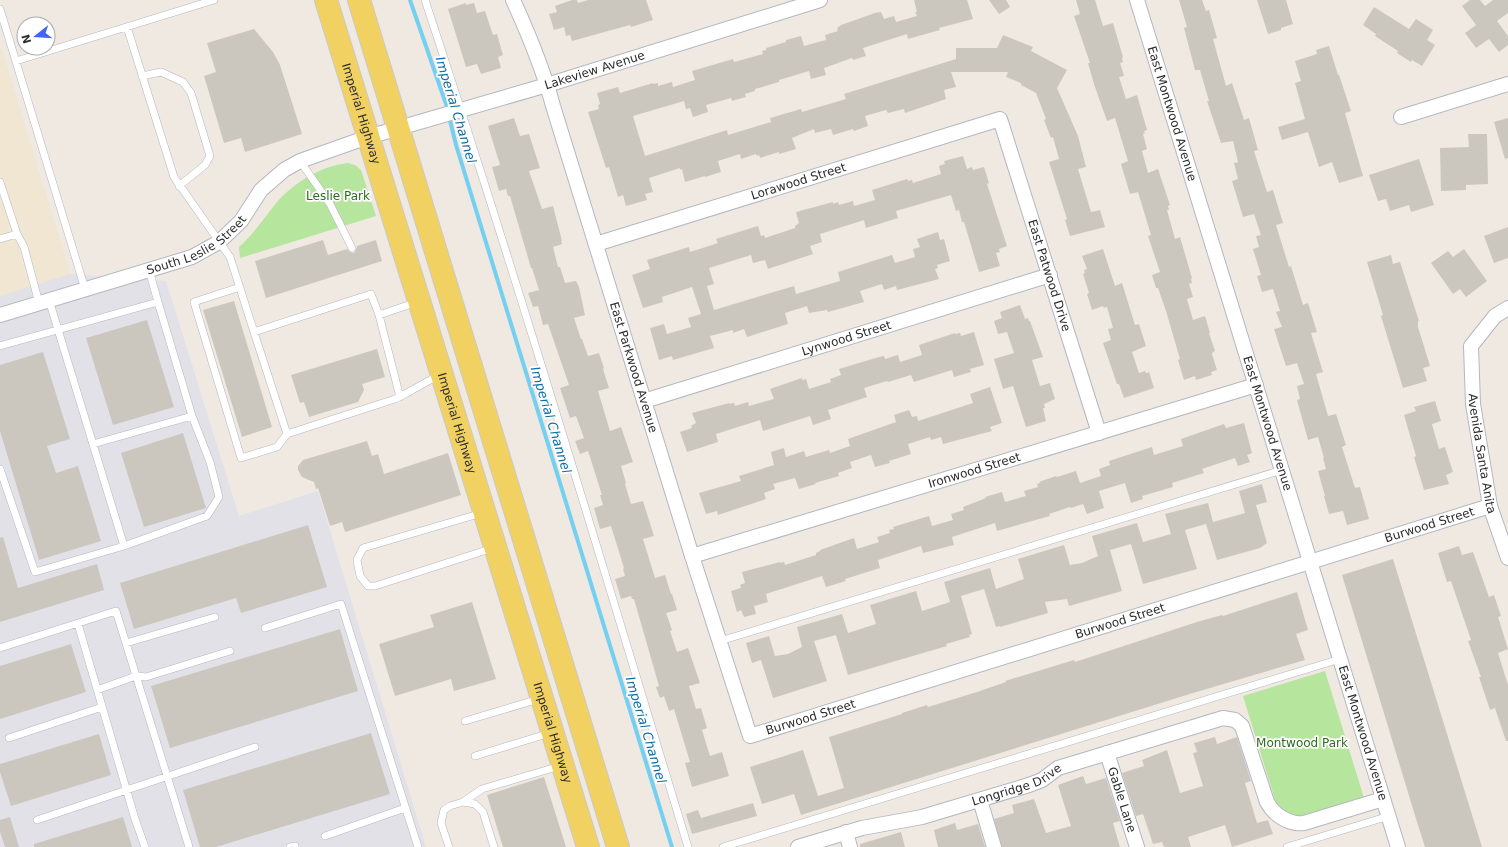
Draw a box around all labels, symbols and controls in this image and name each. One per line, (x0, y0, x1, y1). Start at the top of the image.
north arrow (16, 16, 56, 56)
text: N (19, 32, 34, 45)
street label: East Montwood Avenue (1145, 45, 1199, 183)
street label: Lakeview Avenue (543, 48, 646, 92)
water label: Imperial Channel (433, 55, 479, 166)
street label: Imperial Highway (339, 61, 383, 166)
street label: Lorawood Street (749, 160, 848, 203)
park label: Leslie Park (306, 189, 370, 203)
street label: South Leslie Street (145, 213, 250, 277)
street label: East Patwood Drive (1025, 218, 1074, 333)
street label: East Parkwood Avenue (607, 300, 661, 435)
street label: Lynwood Street (800, 318, 893, 359)
street label: East Montwood Avenue (1240, 354, 1295, 493)
water label: Imperial Channel (528, 365, 574, 476)
street label: Imperial Highway (435, 371, 479, 475)
street label: Avenida Santa Anita (1466, 393, 1499, 516)
street label: Ironwood Street (927, 450, 1022, 491)
street label: Burwood Street (1383, 504, 1476, 545)
street label: Burwood Street (1073, 600, 1167, 642)
street label: East Montwood Avenue (1336, 664, 1390, 802)
water label: Imperial Channel (623, 675, 669, 786)
street label: Imperial Highway (530, 681, 575, 785)
street label: Burwood Street (764, 697, 857, 738)
park label: Montwood Park (1256, 736, 1348, 750)
street label: Longridge Drive (970, 761, 1064, 809)
street label: Gable Lane (1105, 765, 1139, 834)

